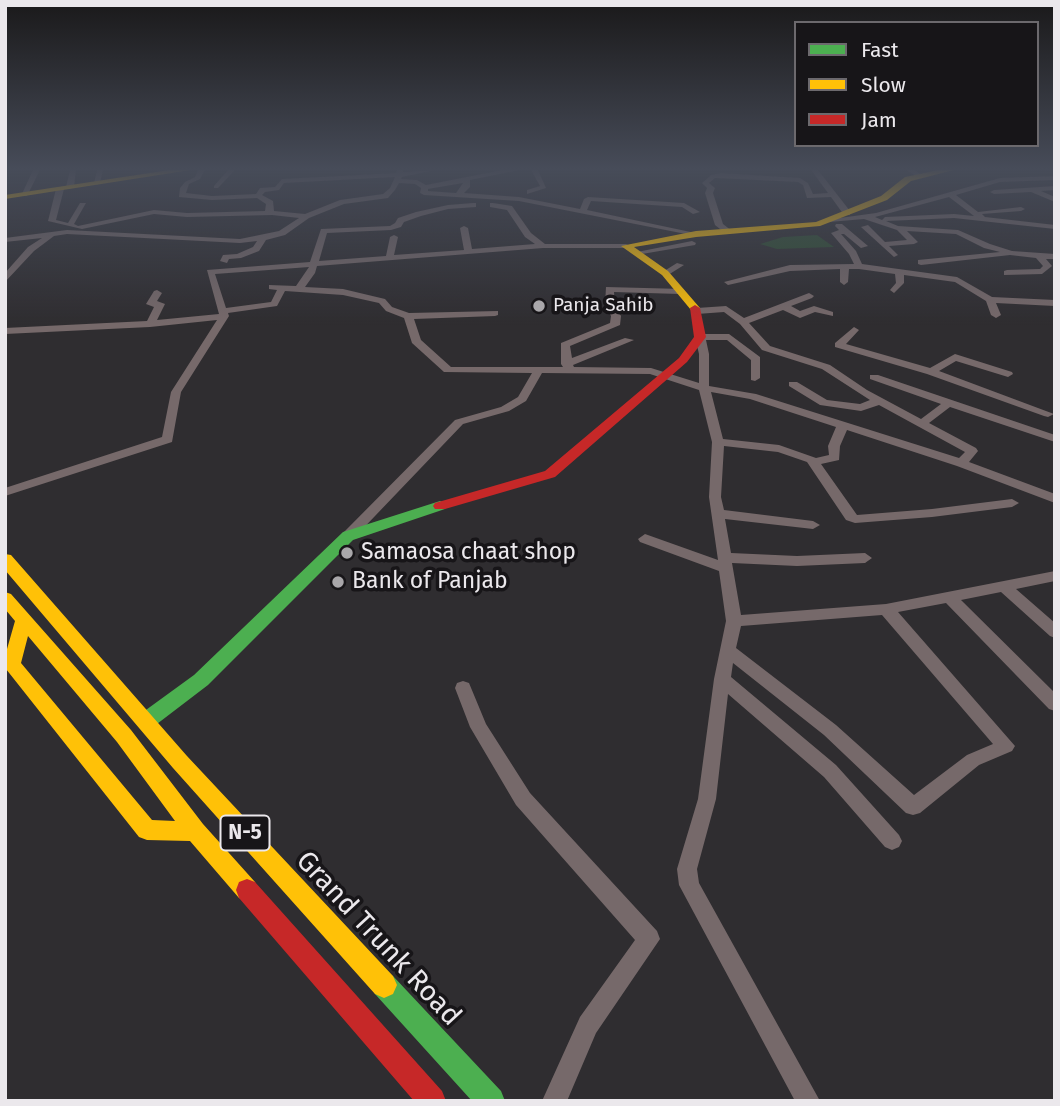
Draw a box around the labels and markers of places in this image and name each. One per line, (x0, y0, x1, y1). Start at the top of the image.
place label: Panja Sahib (553, 295, 654, 317)
marker: Panja Sahib (531, 298, 547, 314)
place label: Samaosa chaat shop (361, 539, 576, 567)
marker: Samaosa chaat shop (339, 545, 355, 561)
place label: Bank of Panjab (352, 568, 508, 596)
marker: Bank of Panjab (330, 574, 346, 590)

